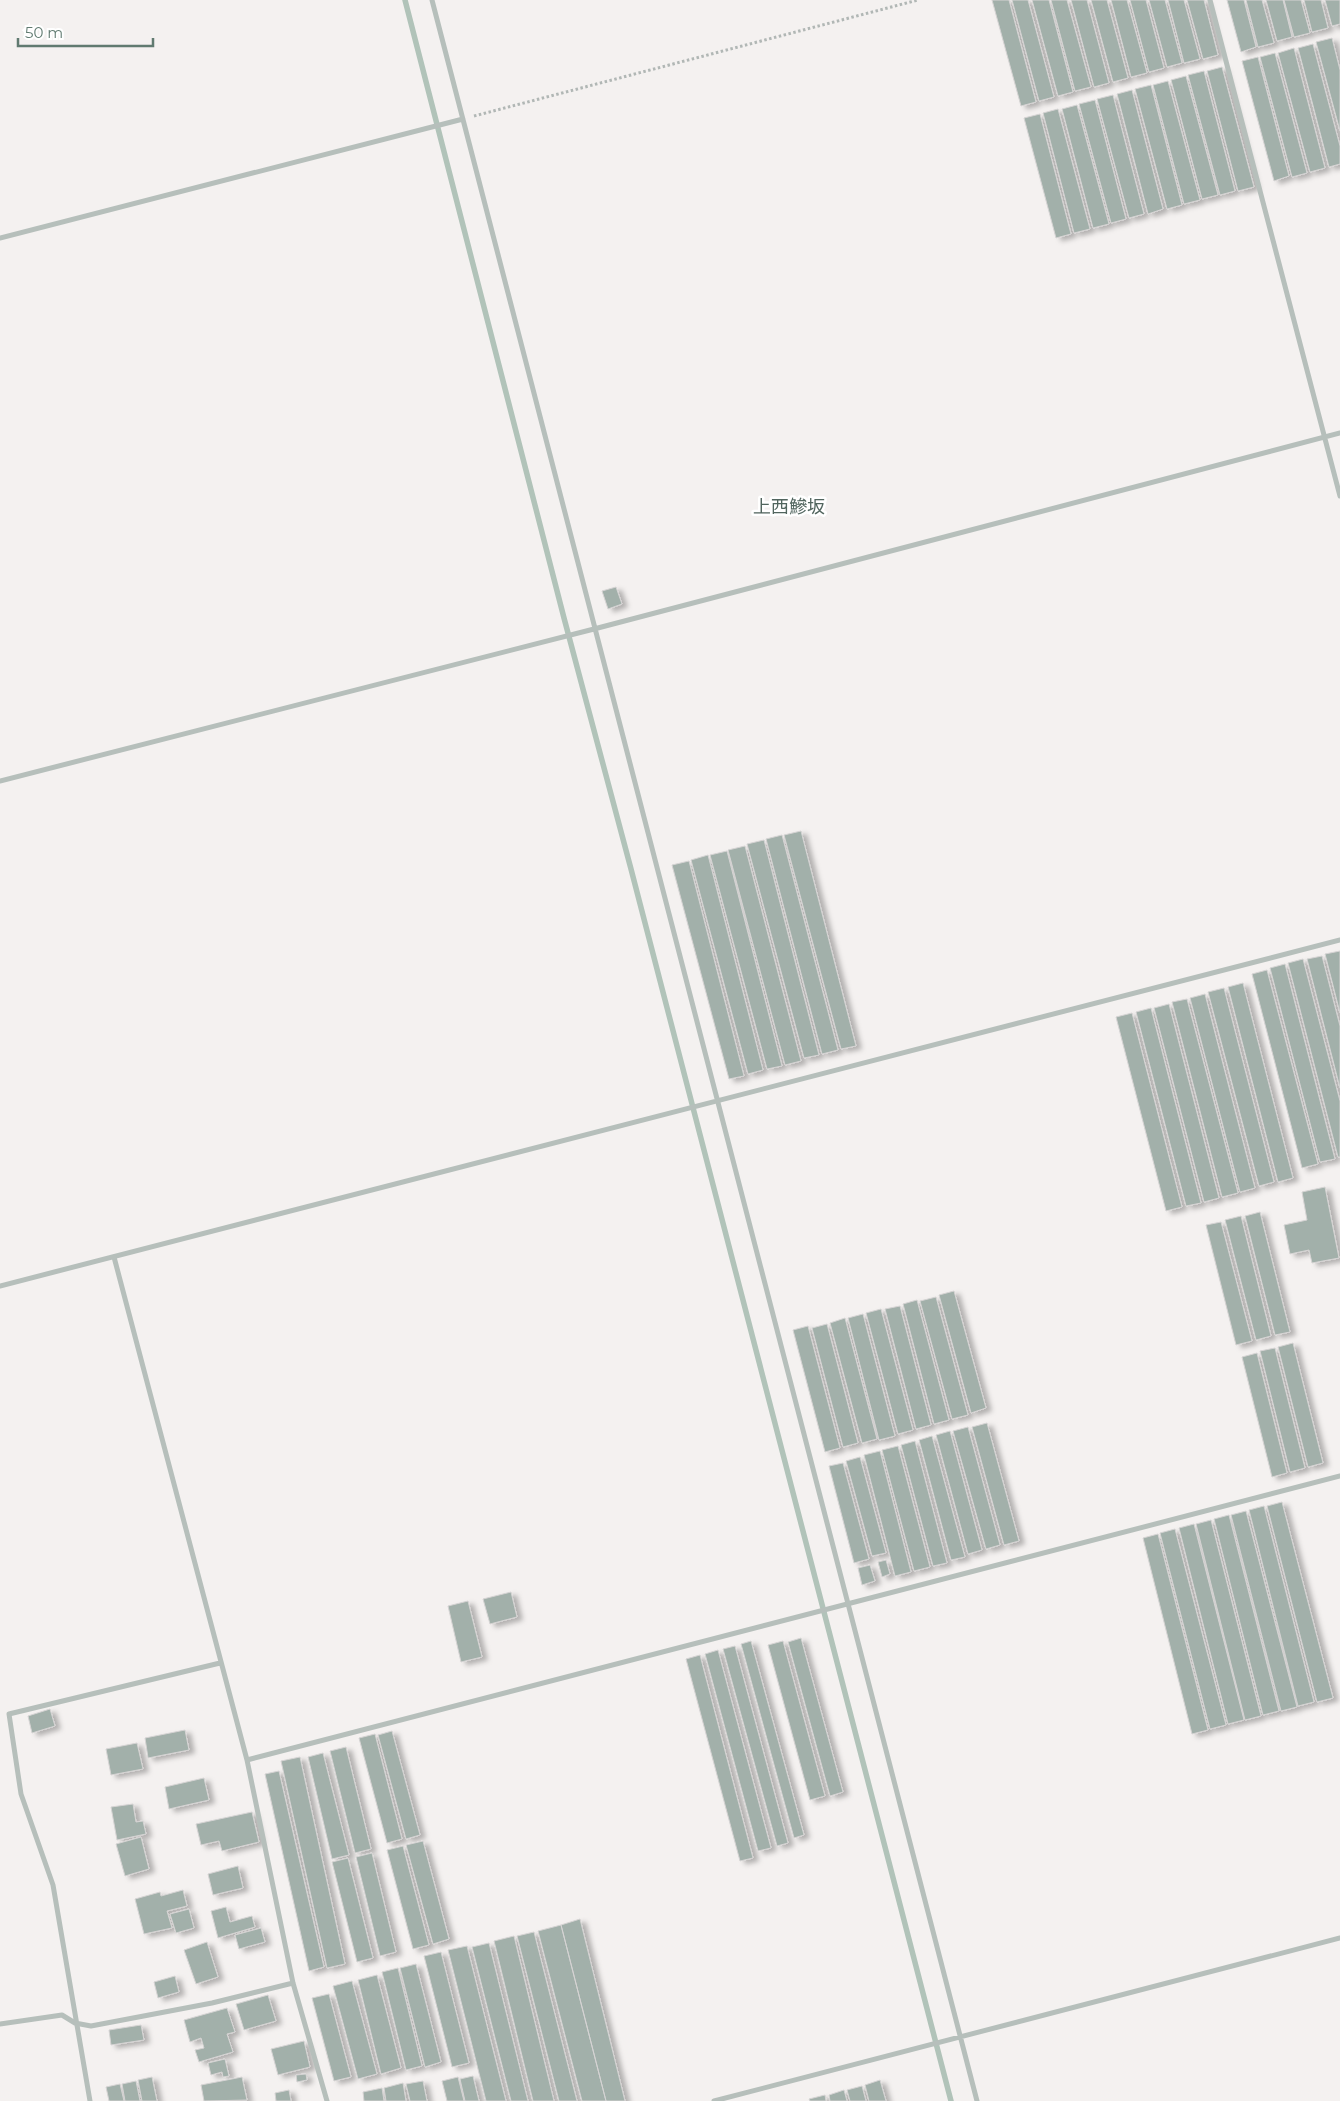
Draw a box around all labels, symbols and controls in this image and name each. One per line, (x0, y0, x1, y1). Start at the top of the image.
scale bar (18, 15, 152, 47)
text: 50 m (25, 23, 63, 42)
district label: 上西鰺坂 (753, 496, 825, 518)

